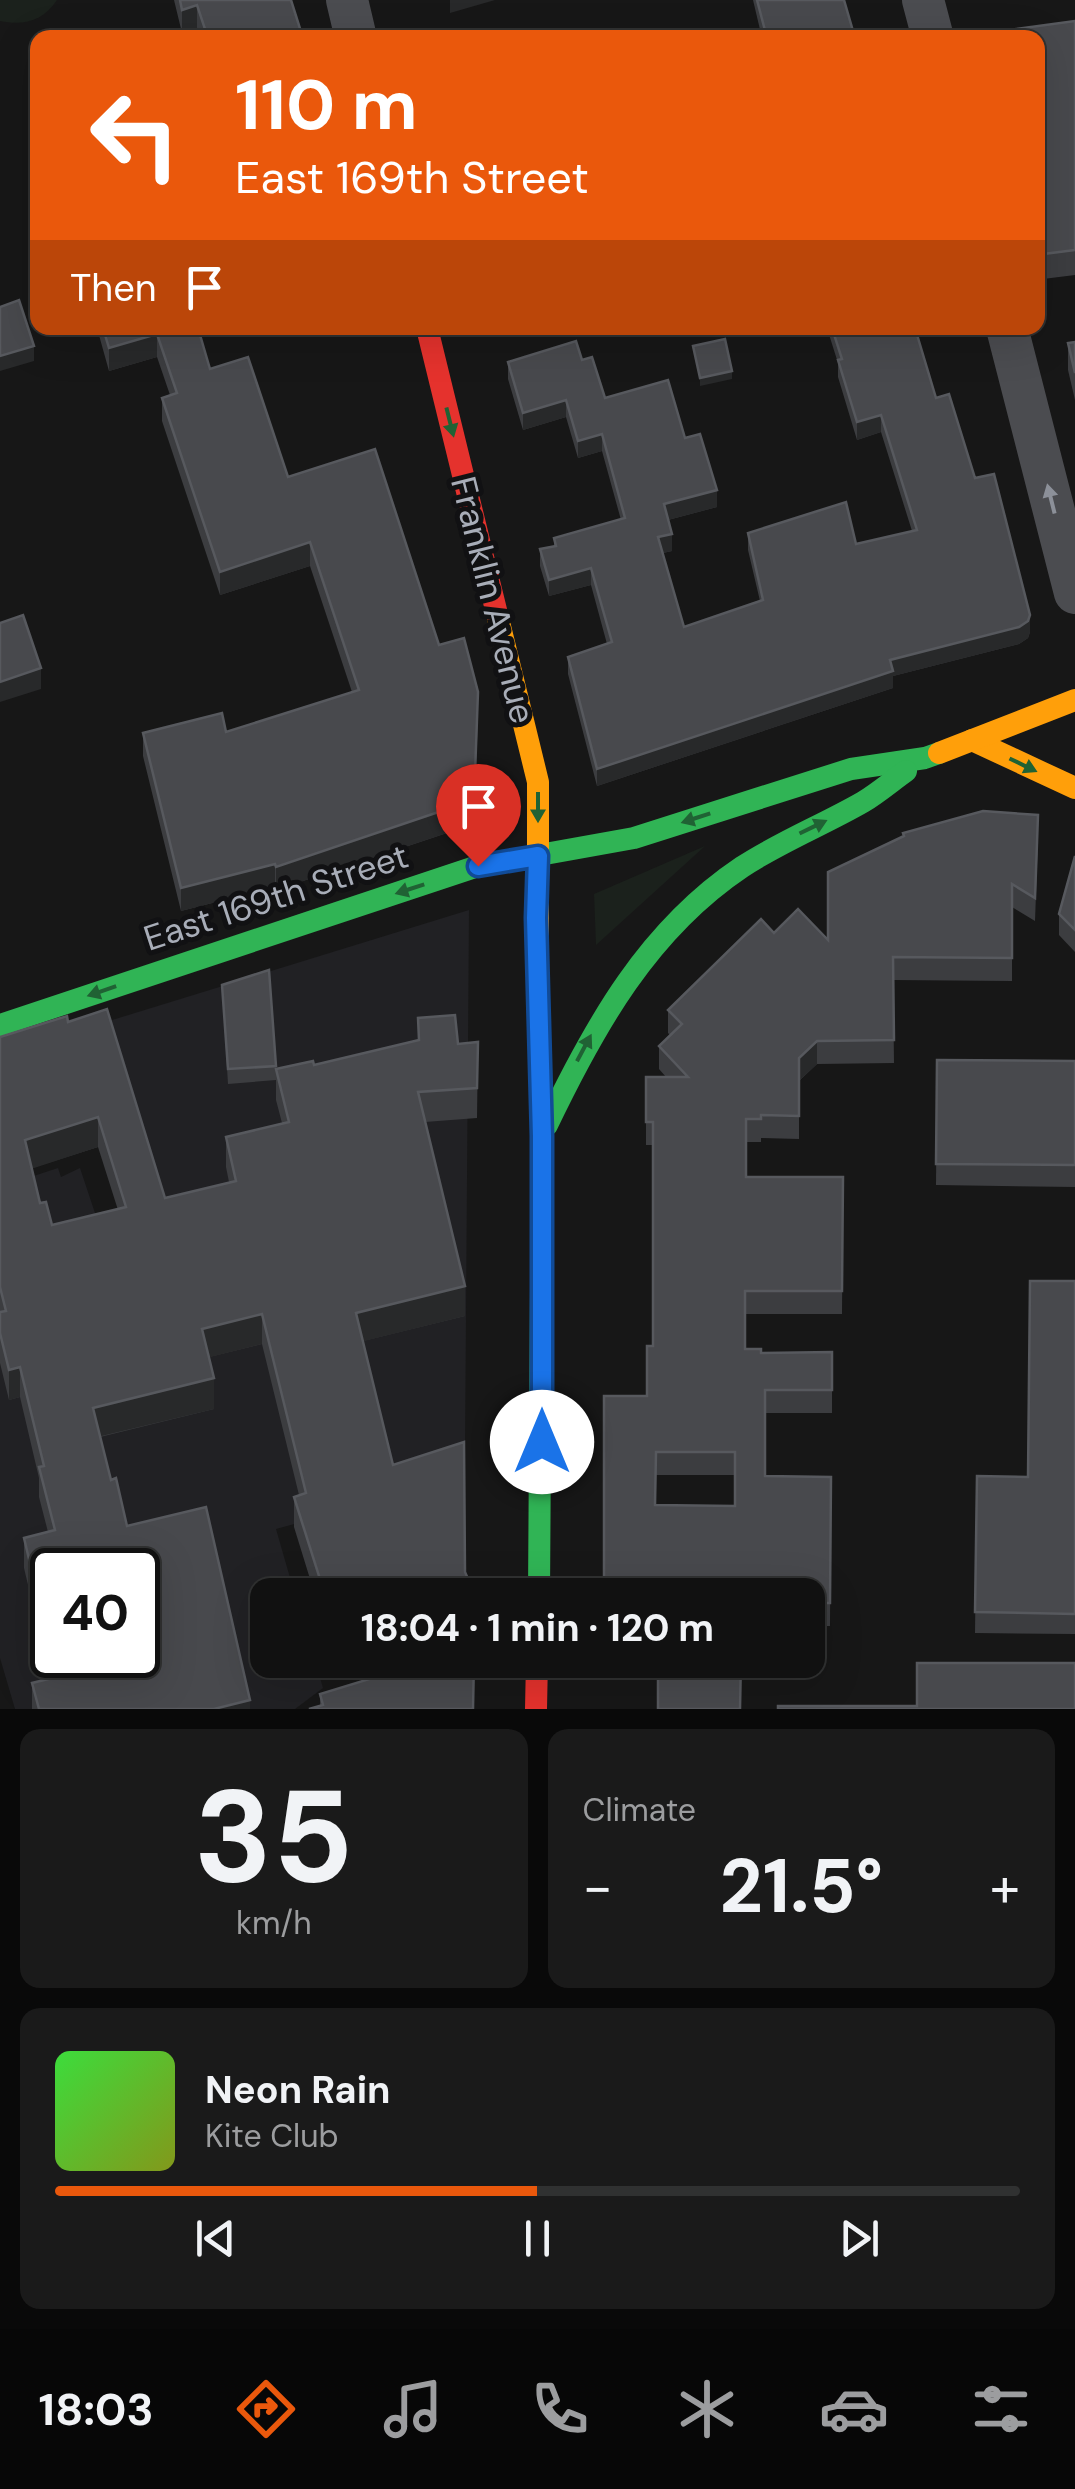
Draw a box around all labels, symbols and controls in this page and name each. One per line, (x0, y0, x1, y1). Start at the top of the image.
text: 110 m (235, 60, 418, 151)
icon: left (70, 70, 200, 200)
text: East 169th Street (235, 148, 589, 207)
icon: arrive (177, 260, 232, 315)
text: Then (70, 263, 157, 313)
one-way arrow (443, 407, 458, 438)
street label: Franklin Avenue (440, 472, 546, 728)
one-way arrow (1042, 483, 1058, 514)
one-way arrow (1009, 756, 1038, 773)
pin (436, 764, 521, 867)
icon: arrive (451, 779, 506, 834)
one-way arrow (530, 791, 546, 823)
one-way arrow (680, 812, 710, 827)
one-way arrow (798, 819, 827, 836)
street label: East 169th Street (138, 833, 414, 961)
one-way arrow (395, 882, 425, 897)
one-way arrow (86, 985, 116, 1000)
one-way arrow (575, 1034, 592, 1063)
position arrow (490, 1390, 594, 1494)
speed limit sign: 40 (30, 1548, 160, 1678)
text: 18:04 · 1 min · 120 m (361, 1603, 714, 1653)
text: 35 (194, 1752, 353, 1921)
text: Climate (583, 1789, 696, 1831)
text: 21.5° (720, 1838, 883, 1935)
text: − (583, 1851, 613, 1923)
text: + (990, 1851, 1020, 1923)
text: km/h (236, 1902, 312, 1944)
text: Neon Rain (205, 2065, 390, 2115)
text: Kite Club (205, 2115, 339, 2157)
icon: previous (188, 2211, 243, 2266)
icon: pause (510, 2211, 565, 2266)
icon: next (832, 2211, 887, 2266)
icon: directions (231, 2374, 301, 2444)
icon: music (378, 2374, 448, 2444)
icon: phone (525, 2374, 595, 2444)
icon: climate (672, 2374, 742, 2444)
icon: car (819, 2374, 889, 2444)
icon: filters (966, 2374, 1036, 2444)
text: 18:03 (39, 2380, 154, 2439)

